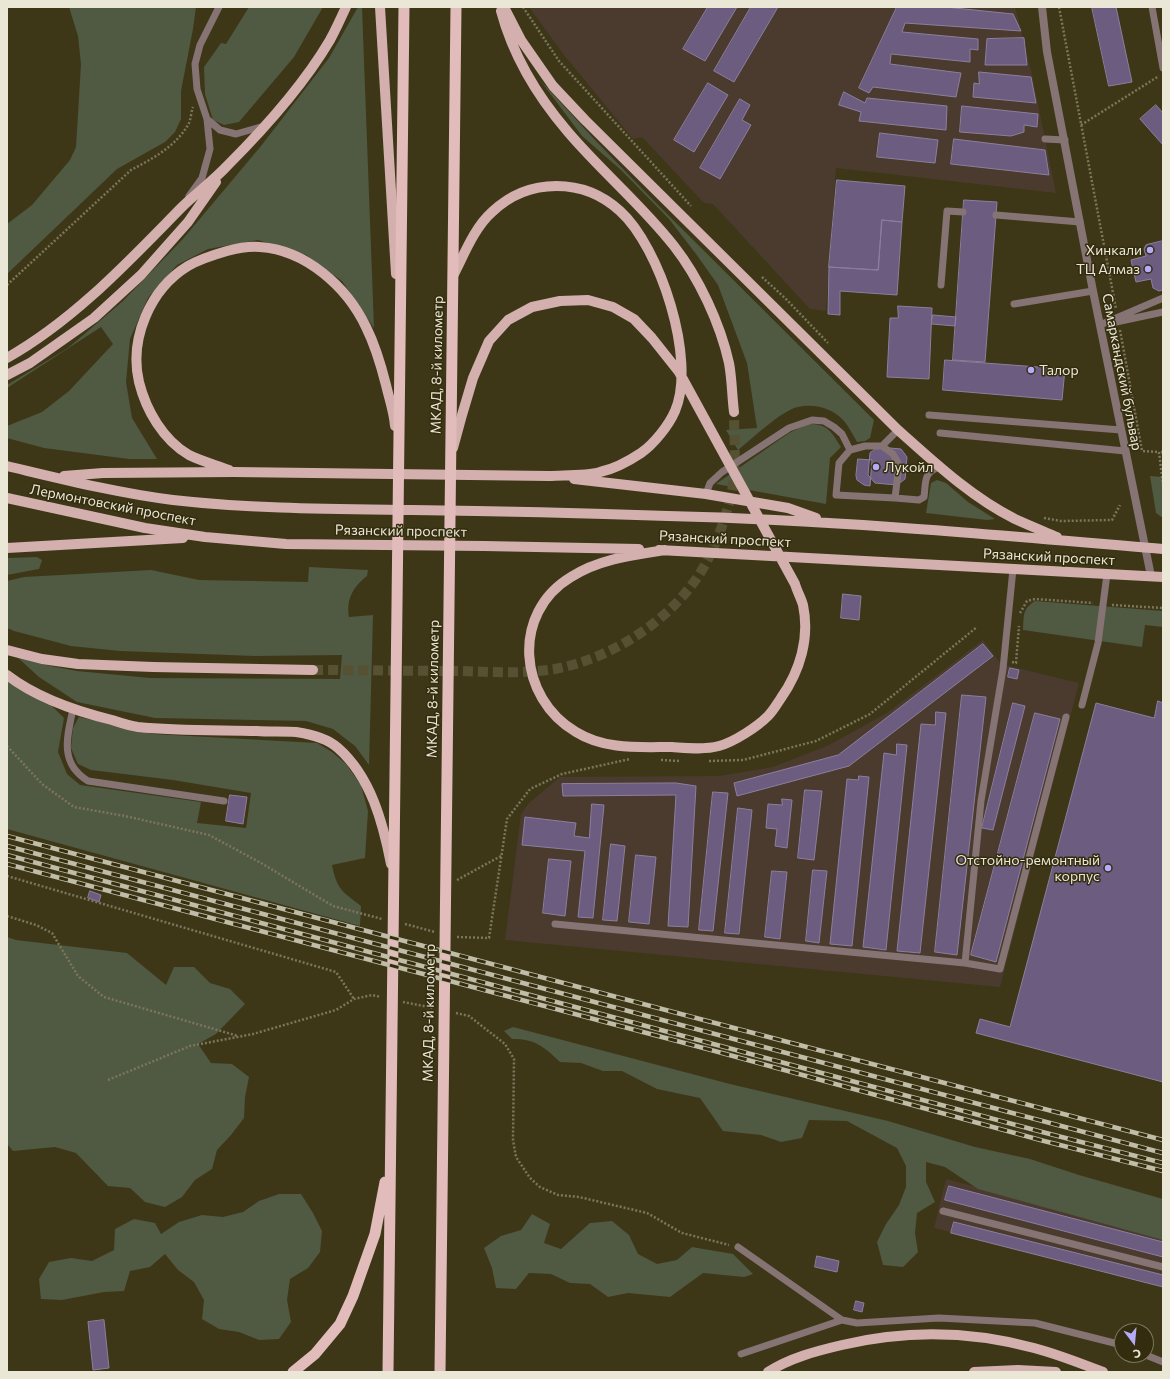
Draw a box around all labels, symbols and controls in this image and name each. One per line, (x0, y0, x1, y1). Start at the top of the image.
place label: Хинкали (1086, 242, 1142, 258)
marker: Хинкали (1145, 245, 1155, 255)
place label: ТЦ Алмаз (1076, 261, 1140, 277)
marker: ТЦ Алмаз (1143, 264, 1153, 274)
street label: Самаркандский бульвар (1099, 292, 1145, 452)
street label: МКАД, 8-й километр (427, 296, 447, 434)
place label: Талор (1039, 362, 1079, 378)
marker: Талор (1026, 365, 1036, 375)
place label: Лукойл (884, 459, 933, 475)
marker: Лукойл (871, 462, 881, 472)
street label: Лермонтовский проспект (29, 481, 197, 529)
street label: Рязанский проспект (335, 521, 467, 541)
street label: Рязанский проспект (659, 527, 791, 551)
street label: Рязанский проспект (983, 545, 1115, 569)
street label: МКАД, 8-й километр (423, 620, 443, 758)
place label: Отстойно-ремонтный корпус (955, 852, 1100, 884)
marker: Отстойно-ремонтный корпус (1103, 863, 1113, 873)
street label: МКАД, 8-й километр (419, 944, 439, 1082)
north arrow (1114, 1323, 1154, 1363)
text: С (1132, 1347, 1143, 1361)

